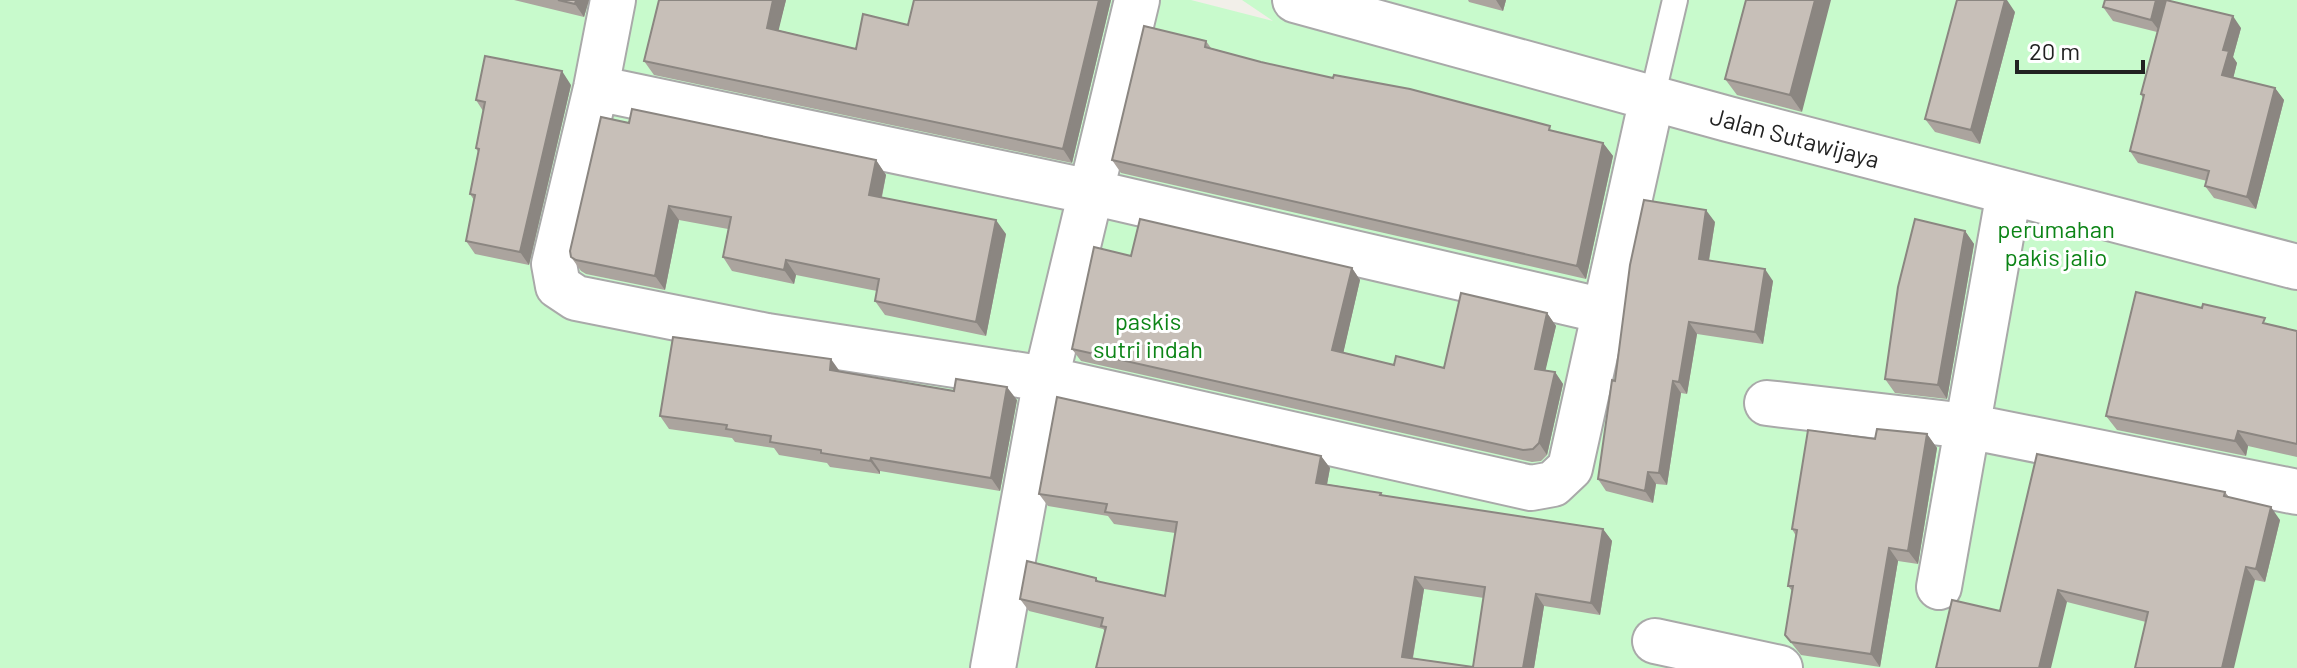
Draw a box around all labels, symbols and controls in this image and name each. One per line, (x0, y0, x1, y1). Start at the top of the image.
scale bar (2017, 24, 2143, 74)
text: 20 m (2029, 36, 2080, 65)
street label: Jalan Sutawijaya (1707, 100, 1883, 174)
park label: perumahan pakis jalio (1997, 214, 2115, 271)
park label: paskis sutri indah (1093, 306, 1203, 363)

